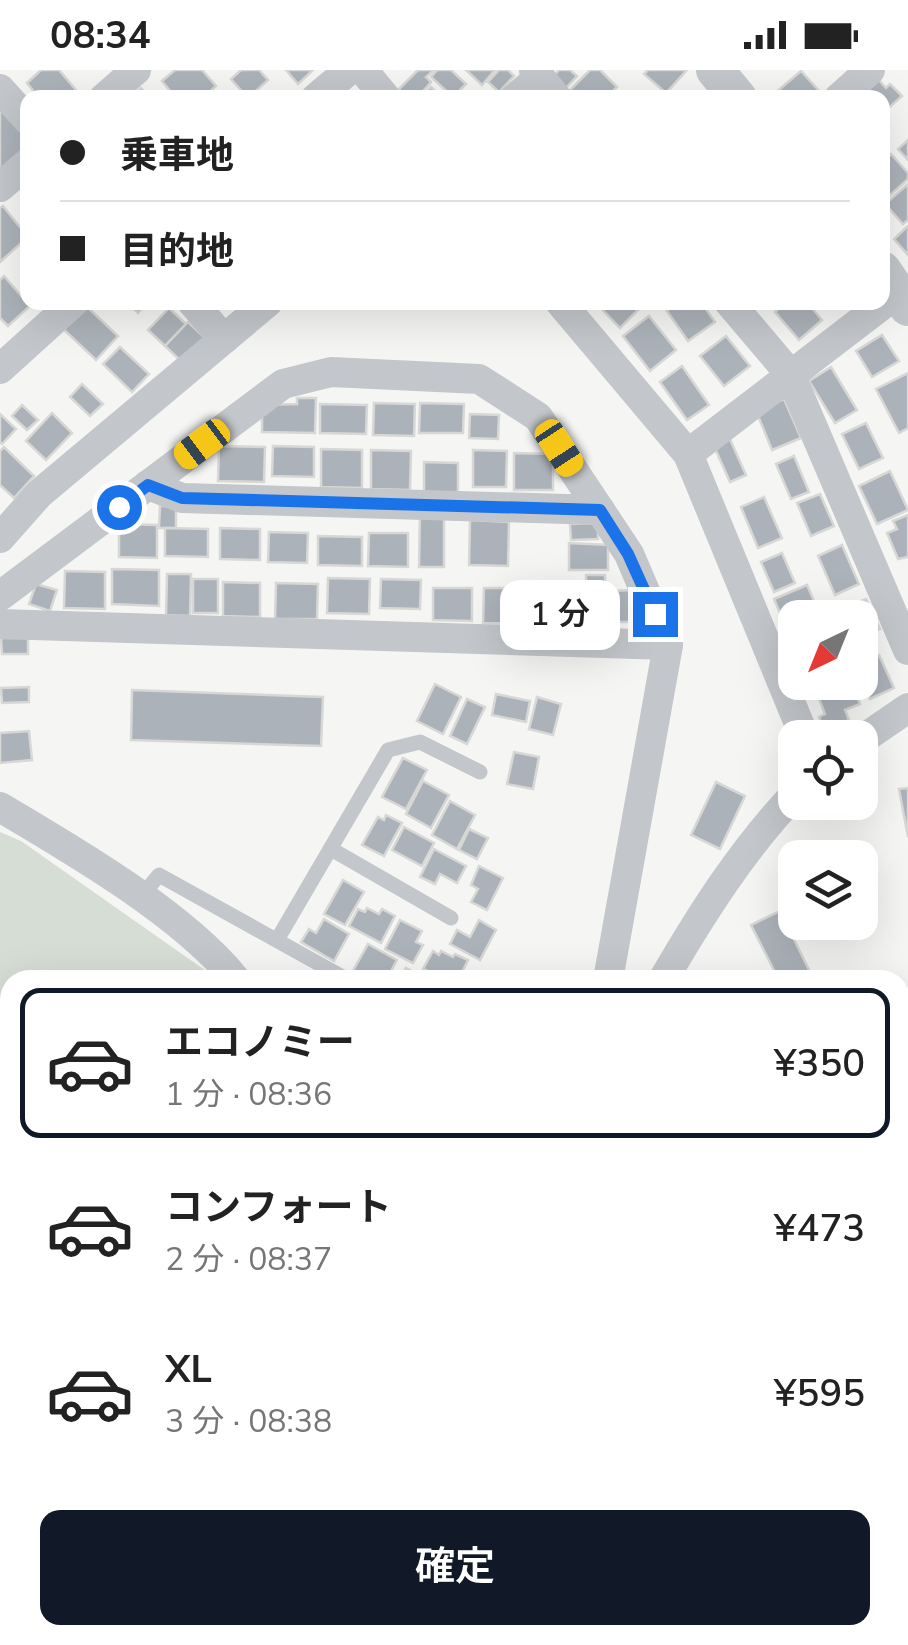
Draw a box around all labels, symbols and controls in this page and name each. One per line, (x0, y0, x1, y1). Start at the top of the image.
text: 08:34 (50, 10, 151, 61)
text: 乗車地 (120, 130, 234, 181)
text: 目的地 (120, 226, 234, 277)
car (169, 414, 235, 474)
car (530, 415, 588, 481)
route start (97, 485, 142, 530)
callout: 1 分 (500, 579, 620, 649)
route end (633, 592, 678, 637)
text: 1 分 (530, 593, 590, 636)
north arrow (778, 600, 878, 700)
map controls (778, 600, 878, 940)
button: locate (778, 720, 878, 820)
button: layers (778, 840, 878, 940)
text: エコノミー (165, 1017, 355, 1068)
icon: car (45, 1018, 135, 1108)
text: ¥350 (774, 1038, 865, 1089)
text: 1 分 · 08:36 (165, 1073, 332, 1116)
text: コンフォート (165, 1182, 392, 1233)
icon: car (45, 1183, 135, 1273)
text: ¥473 (774, 1203, 865, 1254)
text: 2 分 · 08:37 (165, 1238, 332, 1281)
text: XL (165, 1344, 212, 1395)
icon: car (45, 1348, 135, 1438)
text: ¥595 (774, 1368, 865, 1419)
text: 3 分 · 08:38 (165, 1400, 332, 1443)
button: 確定 (40, 1510, 870, 1625)

